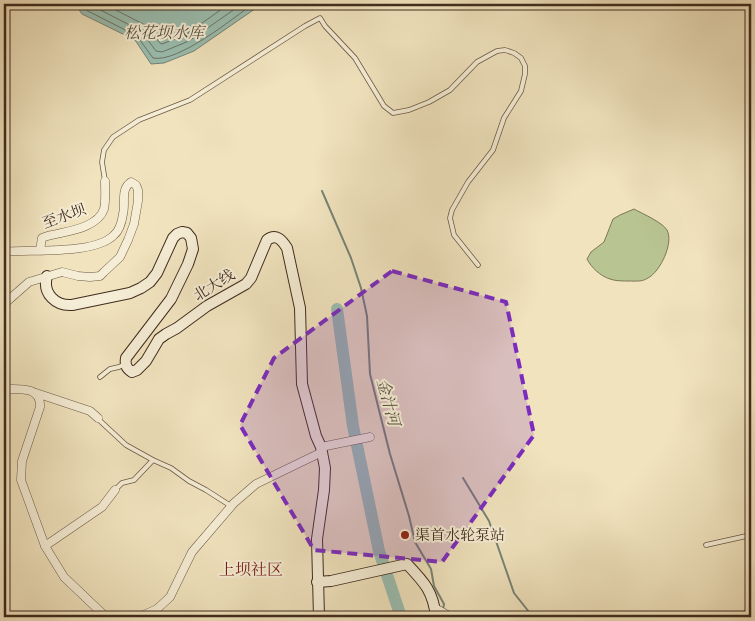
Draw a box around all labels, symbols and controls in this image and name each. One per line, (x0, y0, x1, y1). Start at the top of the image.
water label: 松花坝水库 (124, 24, 207, 42)
street label: 至水坝 (40, 201, 88, 232)
street label: 北大线 (191, 266, 238, 305)
water label: 金汁河 (373, 377, 404, 431)
place label: 渠首水轮泵站 (415, 527, 505, 544)
marker: 渠首水轮泵站 (399, 529, 411, 541)
district label: 上坝社区 (219, 561, 283, 579)

